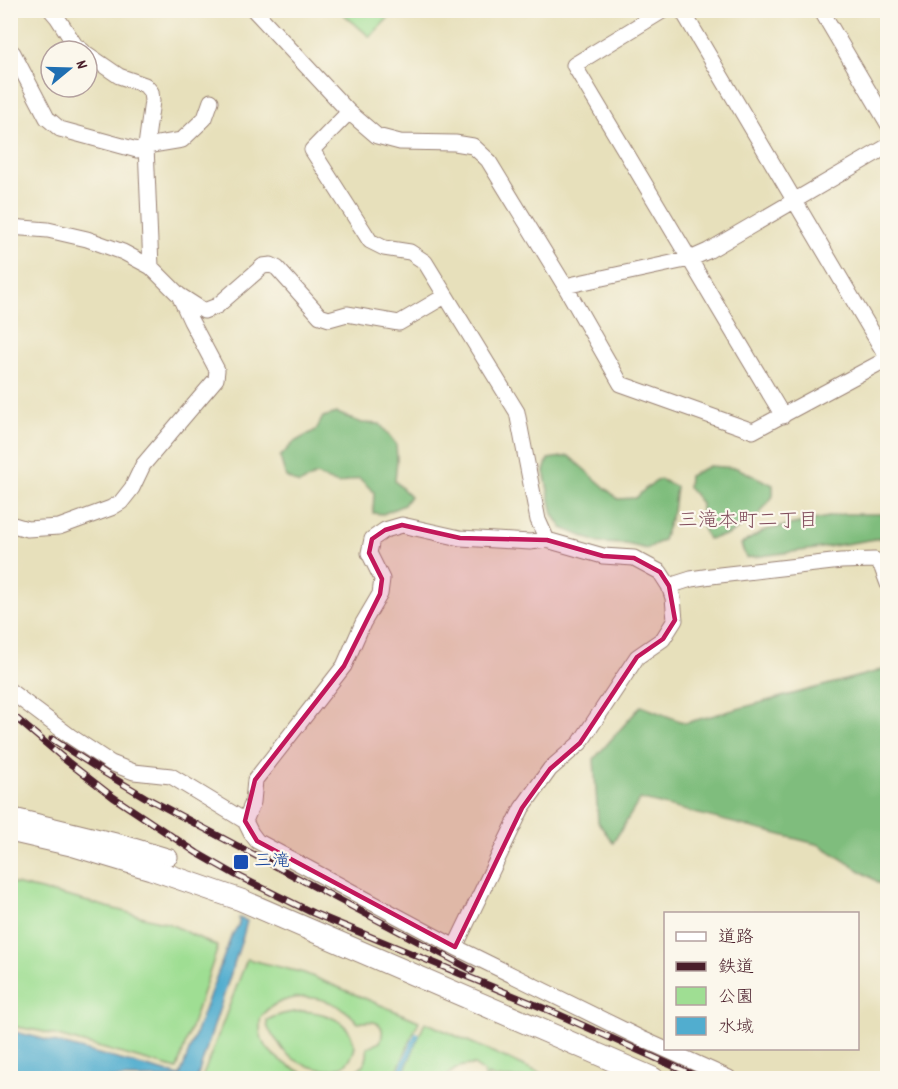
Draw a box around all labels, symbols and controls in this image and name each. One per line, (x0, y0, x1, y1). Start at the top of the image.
north arrow (39, 39, 99, 99)
text: N (69, 57, 93, 73)
district label: 三滝本町二丁目 (678, 508, 818, 536)
place label: 三滝 (254, 850, 290, 875)
marker: 三滝 (232, 853, 250, 871)
legend (664, 912, 859, 1050)
text: 道路 (718, 926, 754, 951)
text: 鉄道 (718, 956, 754, 981)
text: 公園 (718, 986, 754, 1011)
text: 水域 (718, 1016, 754, 1041)

